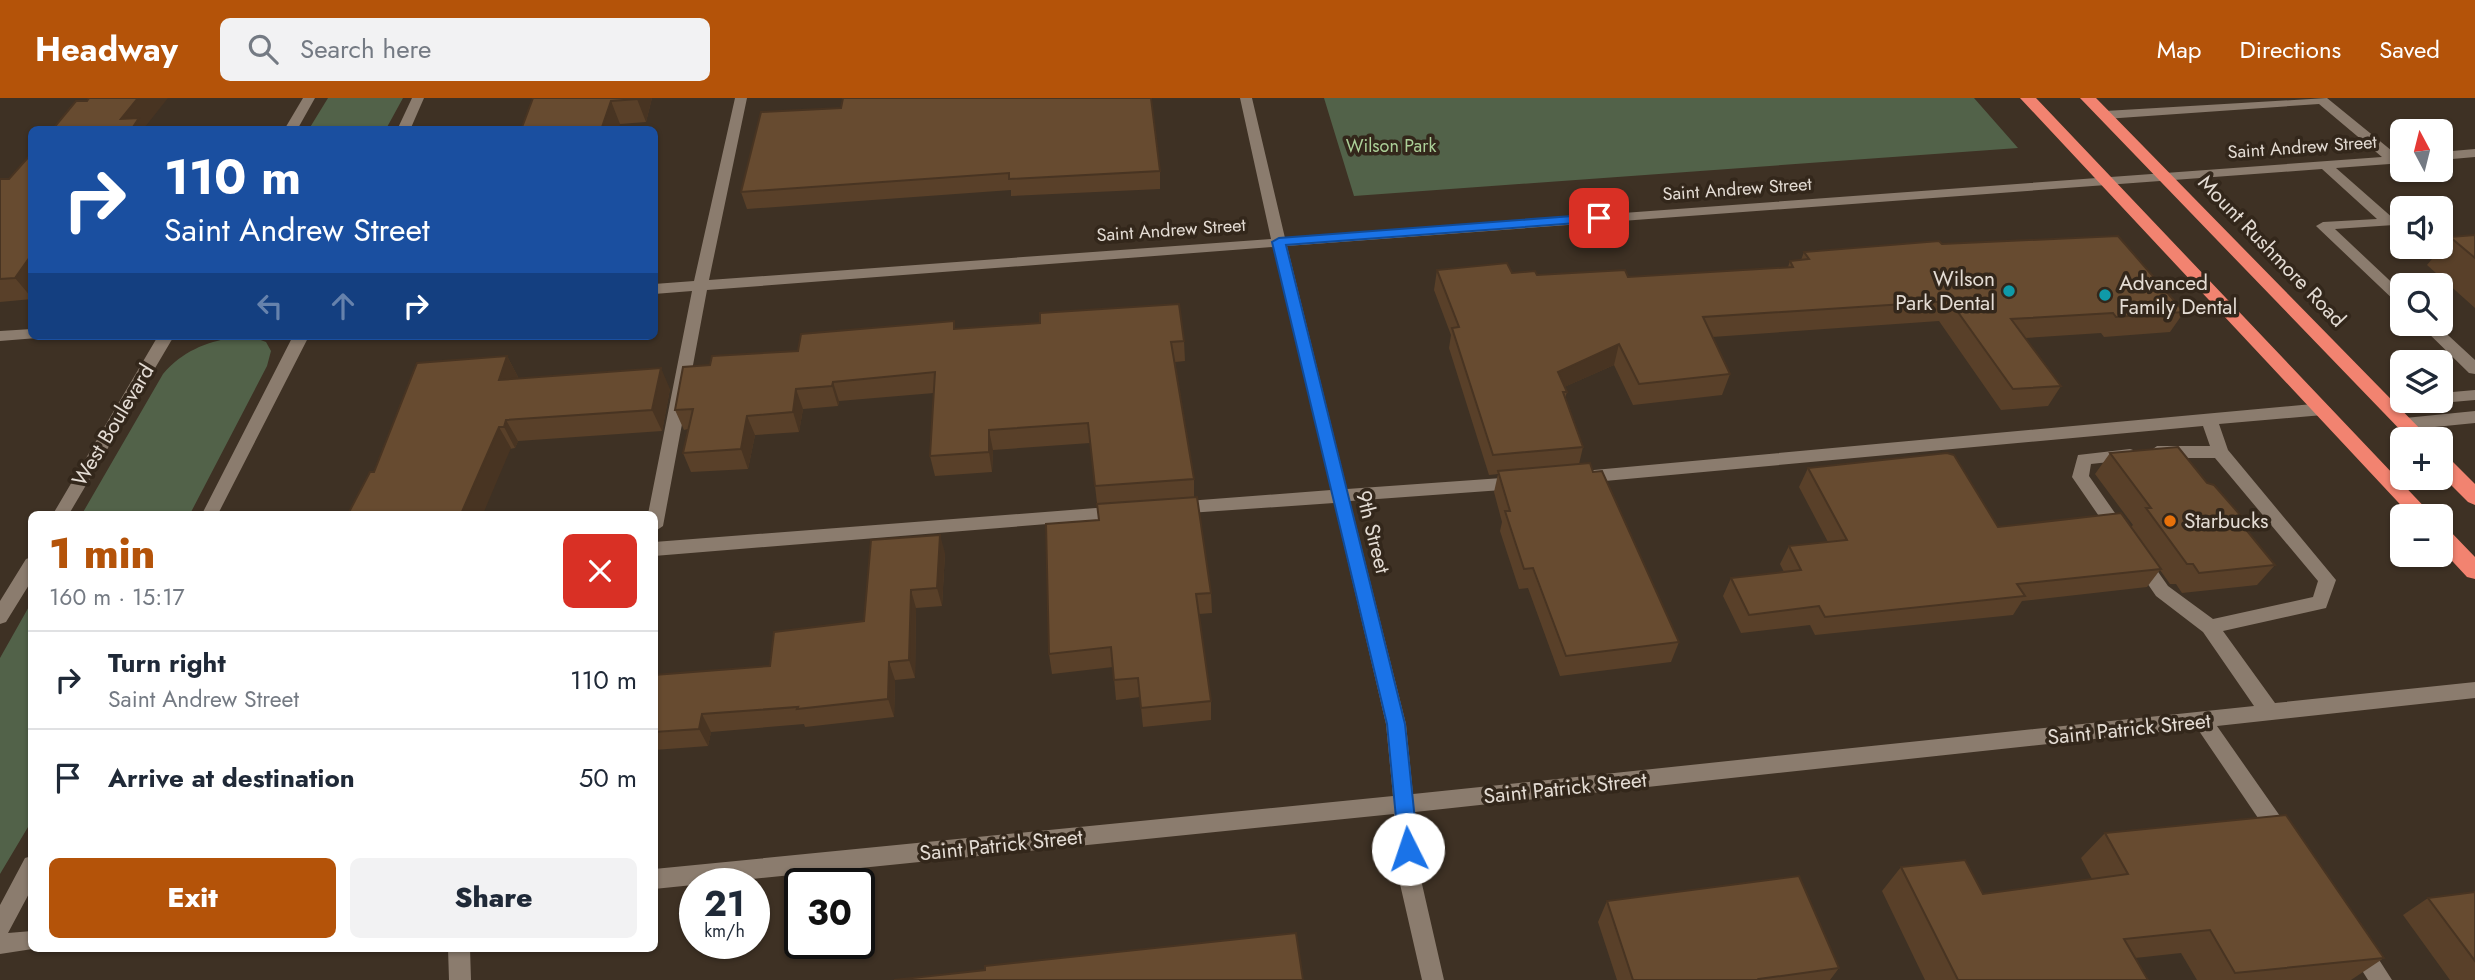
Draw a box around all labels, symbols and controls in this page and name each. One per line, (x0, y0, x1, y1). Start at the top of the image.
search box (220, 18, 710, 81)
text: Headway (35, 26, 178, 73)
icon: search (244, 30, 282, 68)
text: Search here (300, 30, 431, 68)
text: Map (2157, 32, 2202, 67)
text: Directions (2240, 32, 2341, 67)
text: Saved (2379, 32, 2440, 67)
north arrow (2390, 119, 2454, 182)
map controls (2390, 119, 2453, 567)
street label: Saint Andrew Street (2227, 129, 2378, 165)
park label: Wilson Park (1346, 133, 1436, 159)
text: 110 m (164, 142, 301, 212)
icon: right (49, 154, 140, 245)
street label: Mount Rushmore Road (2191, 168, 2353, 334)
street label: Saint Andrew Street (1662, 171, 1813, 207)
pin (1569, 188, 1629, 248)
button: sound (2390, 196, 2453, 259)
icon: arrive (1580, 199, 1618, 237)
text: Saint Andrew Street (164, 207, 430, 253)
street label: Saint Andrew Street (1096, 212, 1247, 248)
place label: Wilson Park Dental (1895, 264, 1995, 318)
place label: Advanced Family Dental (2119, 268, 2237, 322)
button: search (2390, 273, 2453, 336)
marker: Wilson Park Dental (2001, 283, 2017, 299)
icon: left (251, 287, 289, 325)
icon: ahead (324, 287, 362, 325)
icon: right (397, 287, 435, 325)
marker: Advanced Family Dental (2097, 287, 2113, 303)
button: layers (2390, 350, 2453, 413)
street label: West Boulevard (65, 358, 161, 492)
button: + (2390, 427, 2453, 490)
street label: 9th Street (1348, 487, 1398, 577)
button: − (2390, 504, 2453, 567)
place label: Starbucks (2184, 506, 2269, 536)
marker: Starbucks (2162, 513, 2178, 529)
text: 1 min (49, 523, 155, 584)
button: close (563, 534, 637, 608)
text: 160 m · 15:17 (49, 580, 185, 614)
text: Turn right (108, 644, 226, 682)
icon: right (49, 661, 87, 699)
text: 110 m (570, 661, 637, 699)
text: Saint Andrew Street (108, 682, 299, 716)
street label: Saint Patrick Street (2046, 706, 2212, 752)
icon: arrive (49, 759, 87, 797)
text: Arrive at destination (108, 759, 355, 797)
text: 50 m (579, 759, 637, 797)
street label: Saint Patrick Street (1482, 765, 1648, 811)
position arrow (1371, 812, 1445, 886)
street label: Saint Patrick Street (918, 822, 1084, 868)
button: Exit (49, 858, 336, 938)
button: Share (350, 858, 637, 938)
speed limit sign: 30 (784, 868, 875, 959)
text: 21 (704, 879, 745, 929)
text: km/h (704, 918, 745, 944)

